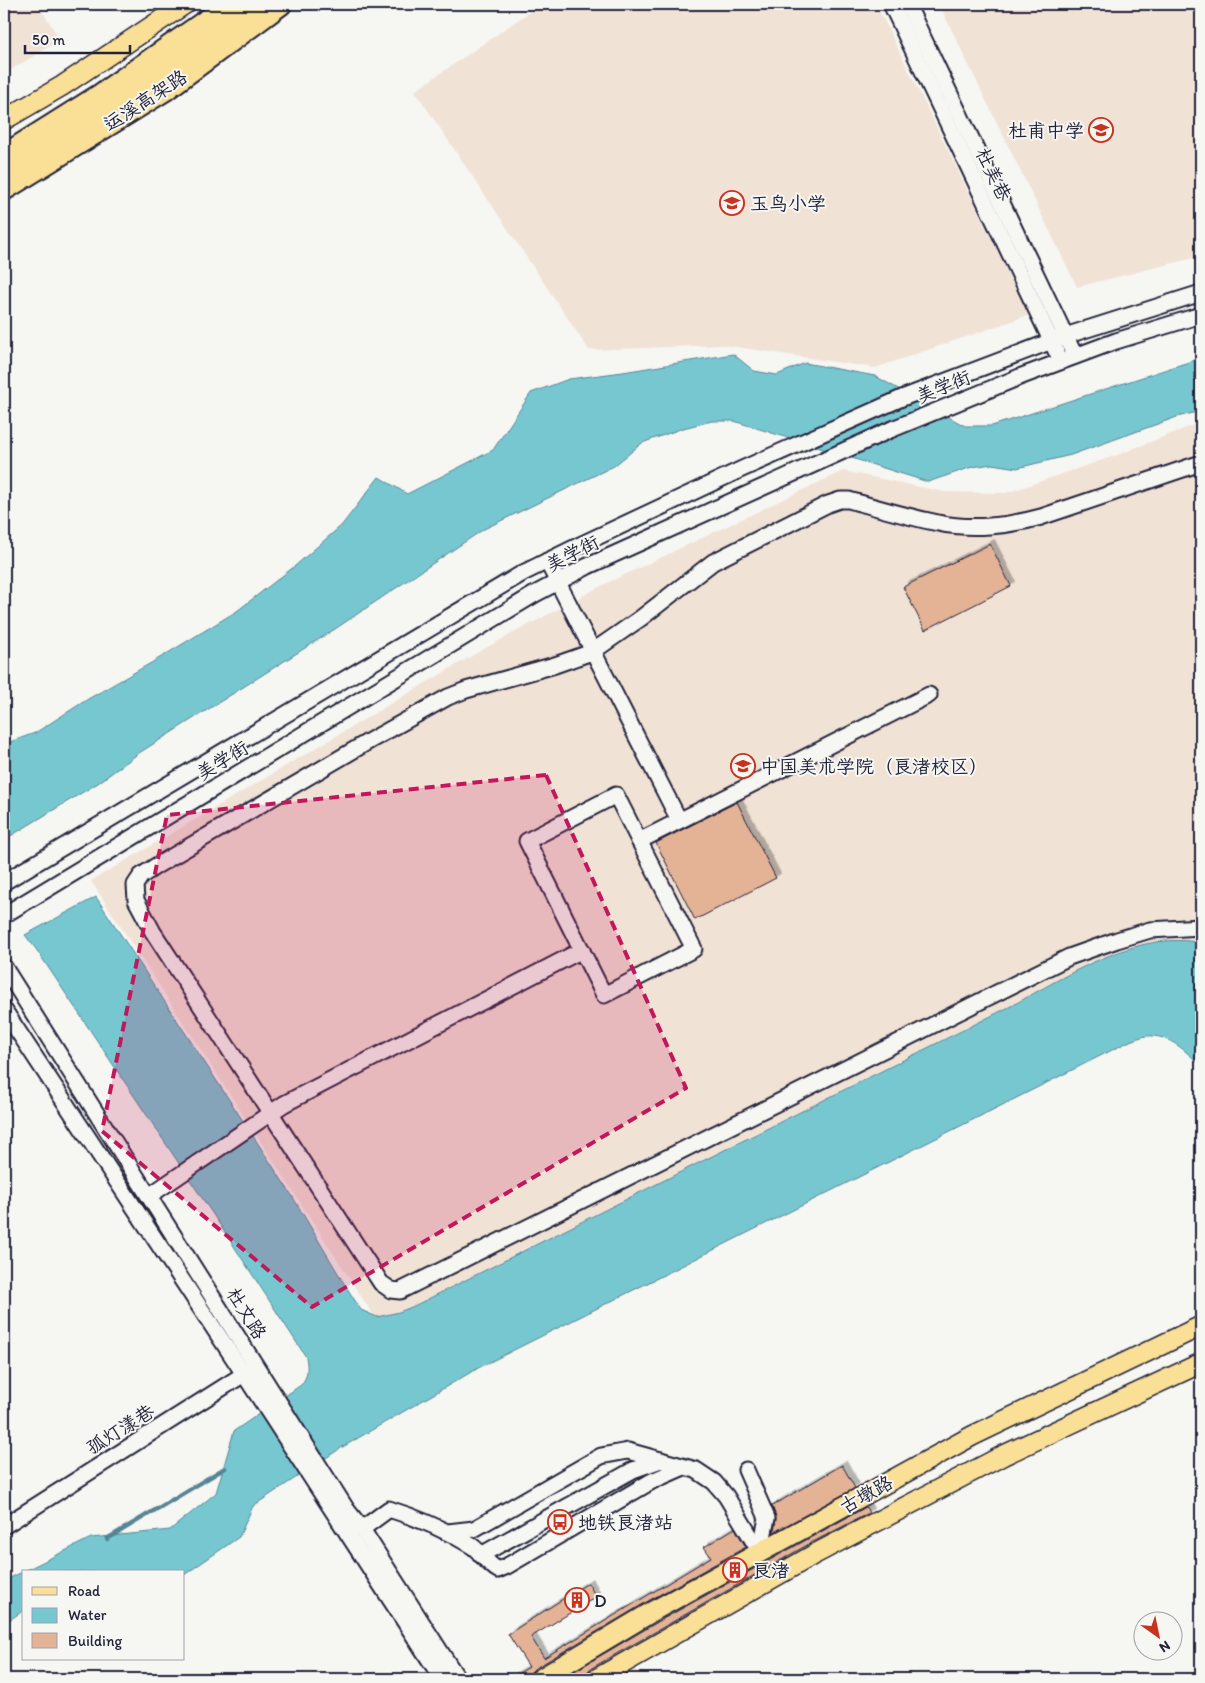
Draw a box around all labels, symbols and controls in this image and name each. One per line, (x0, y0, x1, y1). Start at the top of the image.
scale bar (25, 22, 130, 54)
text: 50 m (32, 31, 65, 49)
street label: 运溪高架路 (99, 65, 191, 136)
school or university icon: 杜甫中学 (1088, 117, 1114, 143)
place label: 杜甫中学 (1008, 119, 1084, 142)
street label: 杜美巷 (971, 144, 1016, 205)
school or university icon: 玉鸟小学 (719, 190, 745, 216)
place label: 玉鸟小学 (750, 192, 826, 215)
street label: 美学街 (912, 365, 974, 408)
street label: 美学街 (542, 530, 603, 577)
street label: 美学街 (192, 736, 253, 785)
school or university icon: 中国美术学院（良渚校区） (730, 753, 756, 779)
place label: 中国美术学院（良渚校区） (760, 755, 988, 778)
street label: 杜文路 (222, 1283, 271, 1344)
street label: 孤灯漾巷 (82, 1400, 159, 1459)
street label: 古墩路 (836, 1471, 897, 1518)
bus stop icon: 地铁良渚站 (547, 1509, 573, 1535)
place label: 地铁良渚站 (578, 1511, 673, 1534)
building icon: 良渚 (722, 1557, 748, 1583)
place label: 良渚 (752, 1559, 790, 1582)
legend (22, 1570, 185, 1660)
text: Road (68, 1582, 101, 1600)
building icon: D (564, 1587, 590, 1613)
place label: D (594, 1589, 607, 1612)
text: Water (68, 1606, 107, 1624)
north arrow (1132, 1610, 1182, 1660)
text: Building (68, 1632, 122, 1650)
text: N (1156, 1637, 1173, 1656)

